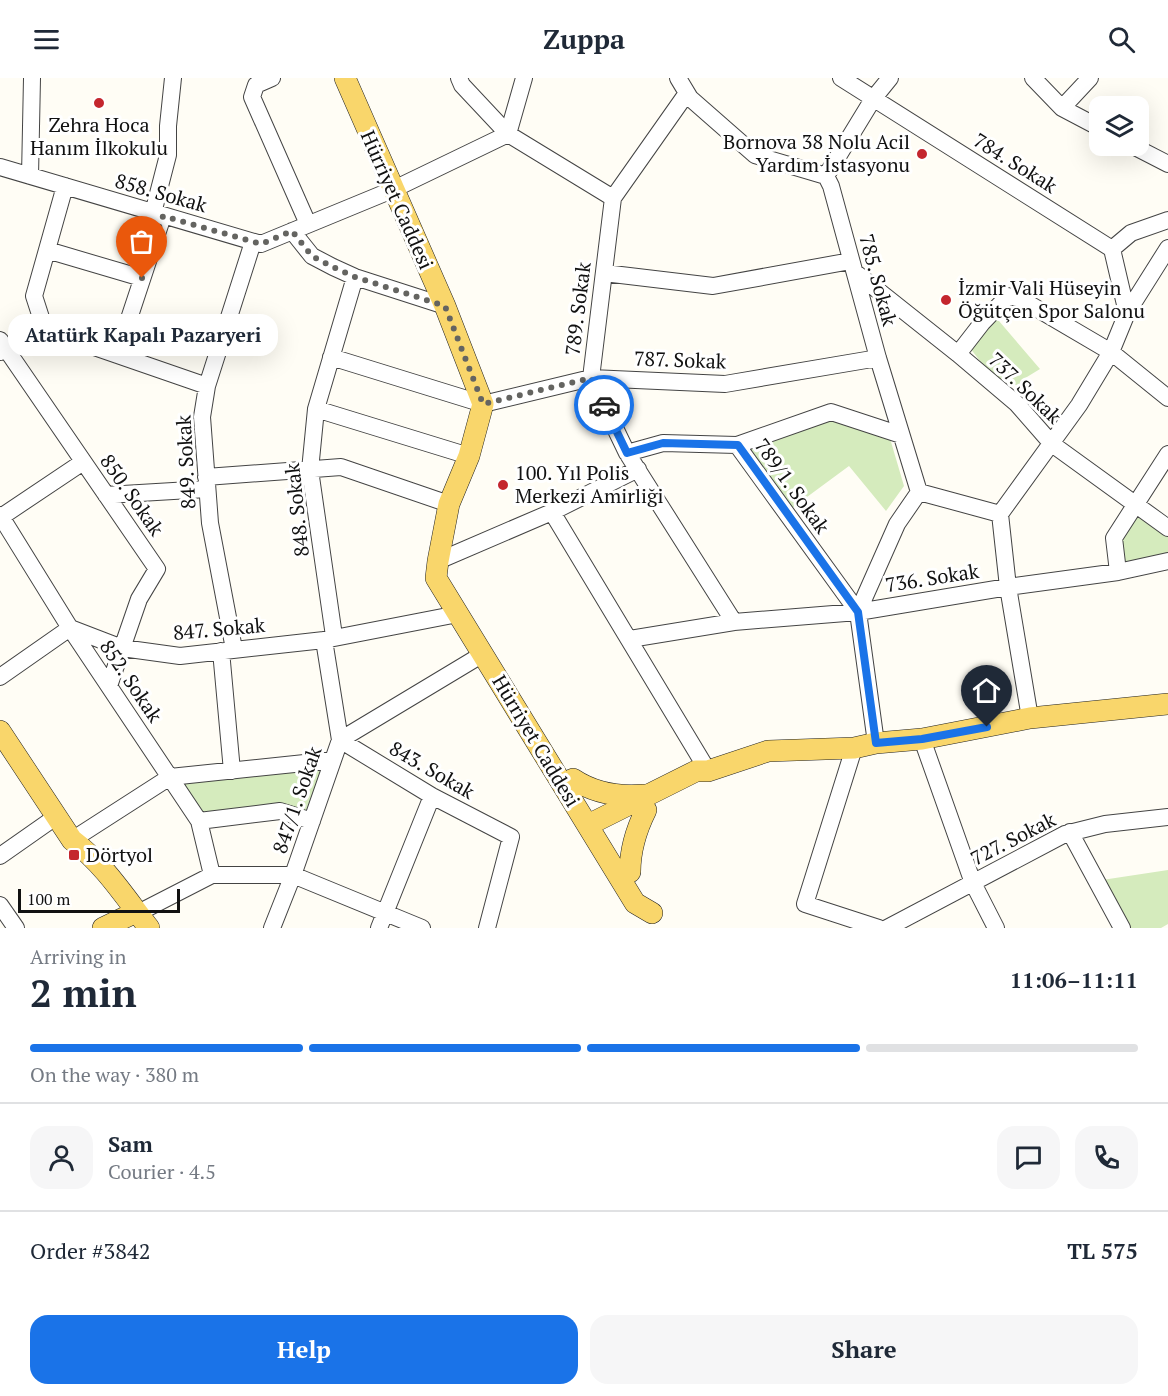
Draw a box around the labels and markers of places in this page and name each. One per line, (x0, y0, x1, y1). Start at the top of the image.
marker: Zehra Hoca Hanım İlkokulu (92, 96, 106, 110)
place label: Zehra Hoca Hanım İlkokulu (30, 111, 168, 161)
place label: Bornova 38 Nolu Acil Yardım İstasyonu (723, 128, 910, 178)
marker: Bornova 38 Nolu Acil Yardım İstasyonu (915, 147, 929, 161)
pin (116, 216, 167, 278)
place label: İzmir Vali Hüseyin Öğütçen Spor Salonu (958, 274, 1145, 324)
marker: İzmir Vali Hüseyin Öğütçen Spor Salonu (939, 293, 953, 307)
callout: Atatürk Kapalı Pazaryeri (7, 314, 277, 356)
place label: 100. Yıl Polis Merkezi Amirliği (515, 459, 663, 509)
marker: 100. Yıl Polis Merkezi Amirliği (496, 478, 510, 492)
pin (961, 665, 1012, 727)
place label: Dörtyol (86, 841, 153, 868)
marker: Dörtyol (67, 848, 81, 862)

